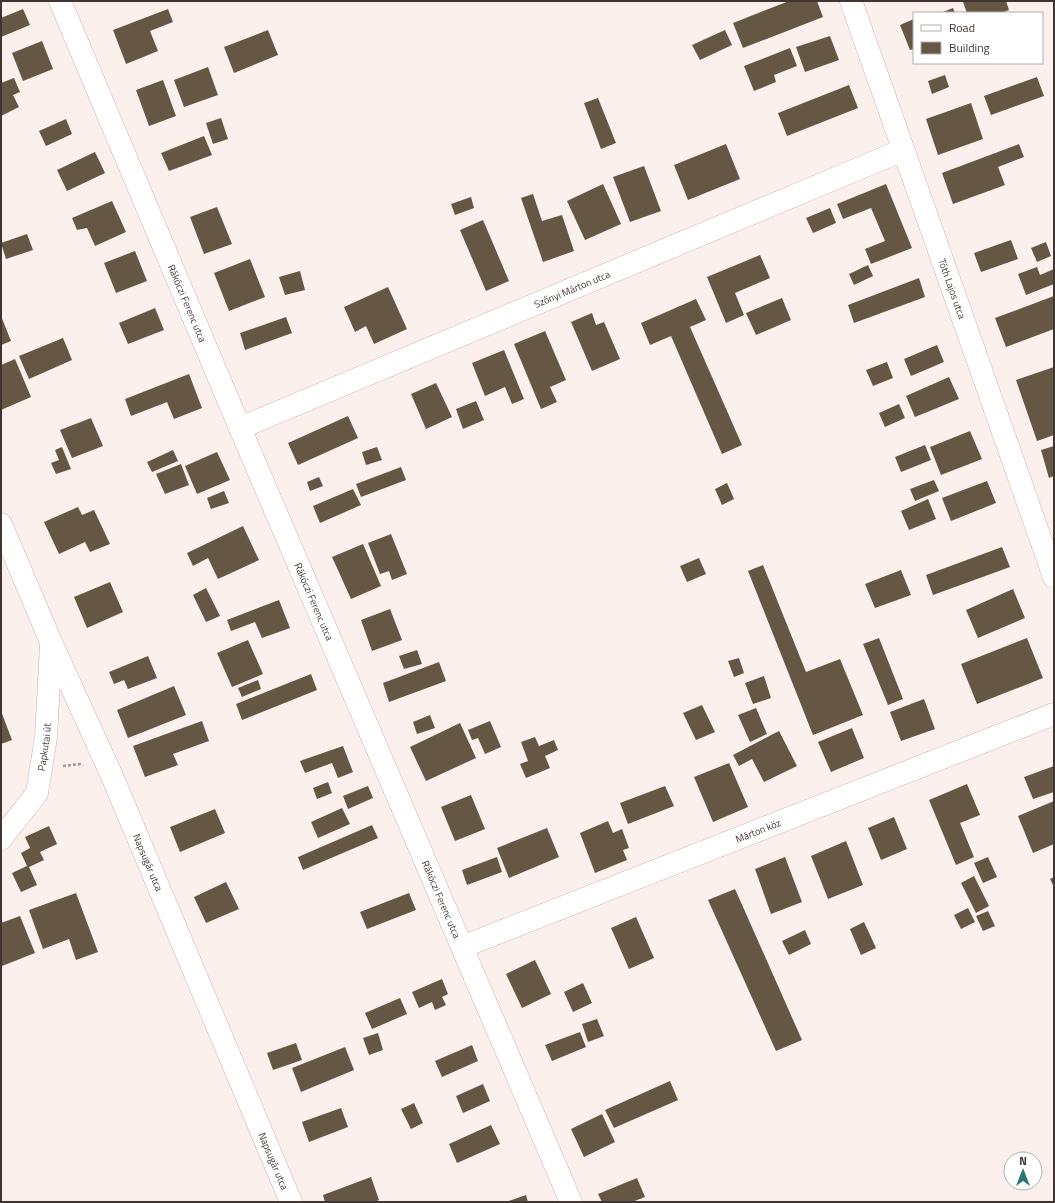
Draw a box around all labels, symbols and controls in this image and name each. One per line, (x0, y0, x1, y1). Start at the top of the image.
legend (913, 12, 1043, 64)
text: Road (949, 18, 975, 37)
text: Building (949, 38, 990, 57)
street label: Tóth Lajos utca (935, 256, 970, 321)
street label: Rákóczi Ferenc utca (164, 262, 210, 345)
street label: Szőnyi Márton utca (532, 266, 612, 311)
street label: Rákóczi Ferenc utca (291, 560, 337, 643)
street label: Papkutai út (33, 722, 54, 772)
street label: Márton köz (733, 815, 783, 846)
street label: Napsugár utca (130, 831, 167, 893)
street label: Rákóczi Ferenc utca (418, 858, 465, 941)
street label: Napsugár utca (255, 1130, 293, 1192)
north arrow (1003, 1151, 1043, 1191)
text: N (1019, 1153, 1027, 1169)

